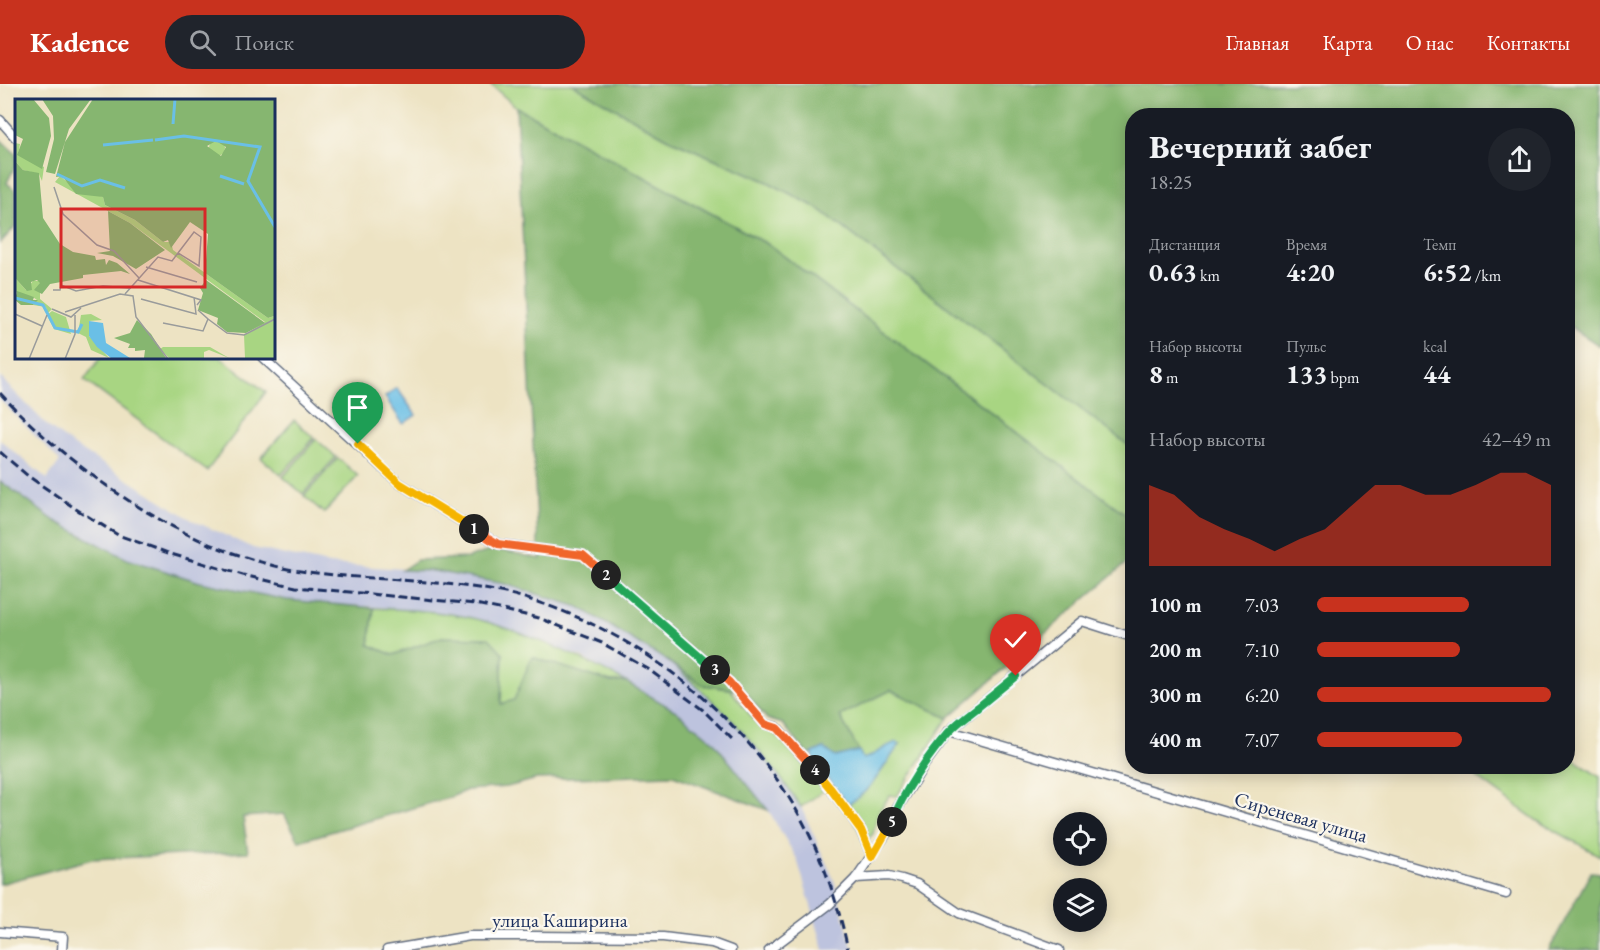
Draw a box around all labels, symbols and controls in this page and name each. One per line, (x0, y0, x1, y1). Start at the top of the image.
search box (165, 15, 585, 69)
text: Kadence (30, 24, 129, 60)
icon: search (186, 26, 219, 59)
text: Поиск (234, 28, 294, 57)
text: Главная (1225, 29, 1289, 56)
text: Карта (1322, 29, 1373, 56)
text: О нас (1406, 29, 1454, 56)
text: Контакты (1487, 29, 1570, 56)
inset map (15, 99, 274, 358)
text: Вечерний забег (1149, 125, 1371, 168)
button: share (1488, 128, 1551, 191)
text: 18:25 (1149, 169, 1192, 195)
text: Дистанция (1149, 234, 1220, 255)
text: Время (1286, 234, 1327, 255)
text: Темп (1423, 234, 1456, 255)
text: 0.63 (1149, 255, 1197, 289)
text: 4:20 (1286, 255, 1335, 289)
text: 6:52 (1423, 255, 1472, 289)
text: km (1197, 265, 1220, 286)
text: /km (1472, 265, 1501, 286)
text: Набор высоты (1149, 336, 1242, 357)
text: Пульс (1286, 336, 1327, 357)
text: kcal (1423, 336, 1447, 357)
text: 8 (1149, 357, 1163, 391)
text: 133 (1286, 357, 1327, 391)
text: 44 (1423, 357, 1451, 391)
text: m (1163, 367, 1178, 388)
text: bpm (1327, 367, 1359, 388)
pin (332, 382, 383, 444)
icon: arrive (341, 391, 374, 424)
text: Набор высоты (1149, 426, 1265, 452)
text: 42–49 m (1482, 426, 1551, 452)
pin: 1 (459, 514, 489, 544)
text: 1 (470, 518, 478, 539)
pin: 2 (591, 560, 621, 590)
text: 2 (602, 564, 610, 585)
text: 100 m (1149, 592, 1202, 618)
text: 7:03 (1245, 592, 1279, 618)
pin (990, 614, 1041, 676)
icon: check (999, 623, 1032, 656)
text: 200 m (1149, 637, 1202, 663)
text: 7:10 (1245, 637, 1279, 663)
pin: 3 (700, 655, 730, 685)
text: 3 (711, 659, 719, 680)
text: 300 m (1149, 682, 1202, 708)
text: 6:20 (1245, 682, 1279, 708)
text: 400 m (1149, 727, 1202, 753)
text: 7:07 (1245, 727, 1279, 753)
pin: 4 (800, 755, 830, 785)
text: 4 (811, 759, 819, 780)
street label: Сиреневая улица (1231, 786, 1371, 848)
pin: 5 (877, 807, 907, 837)
text: 5 (888, 811, 896, 832)
map controls (1053, 812, 1107, 932)
button: locate (1053, 812, 1107, 866)
button: layers (1053, 878, 1107, 932)
street label: улица Каширина (492, 907, 628, 933)

